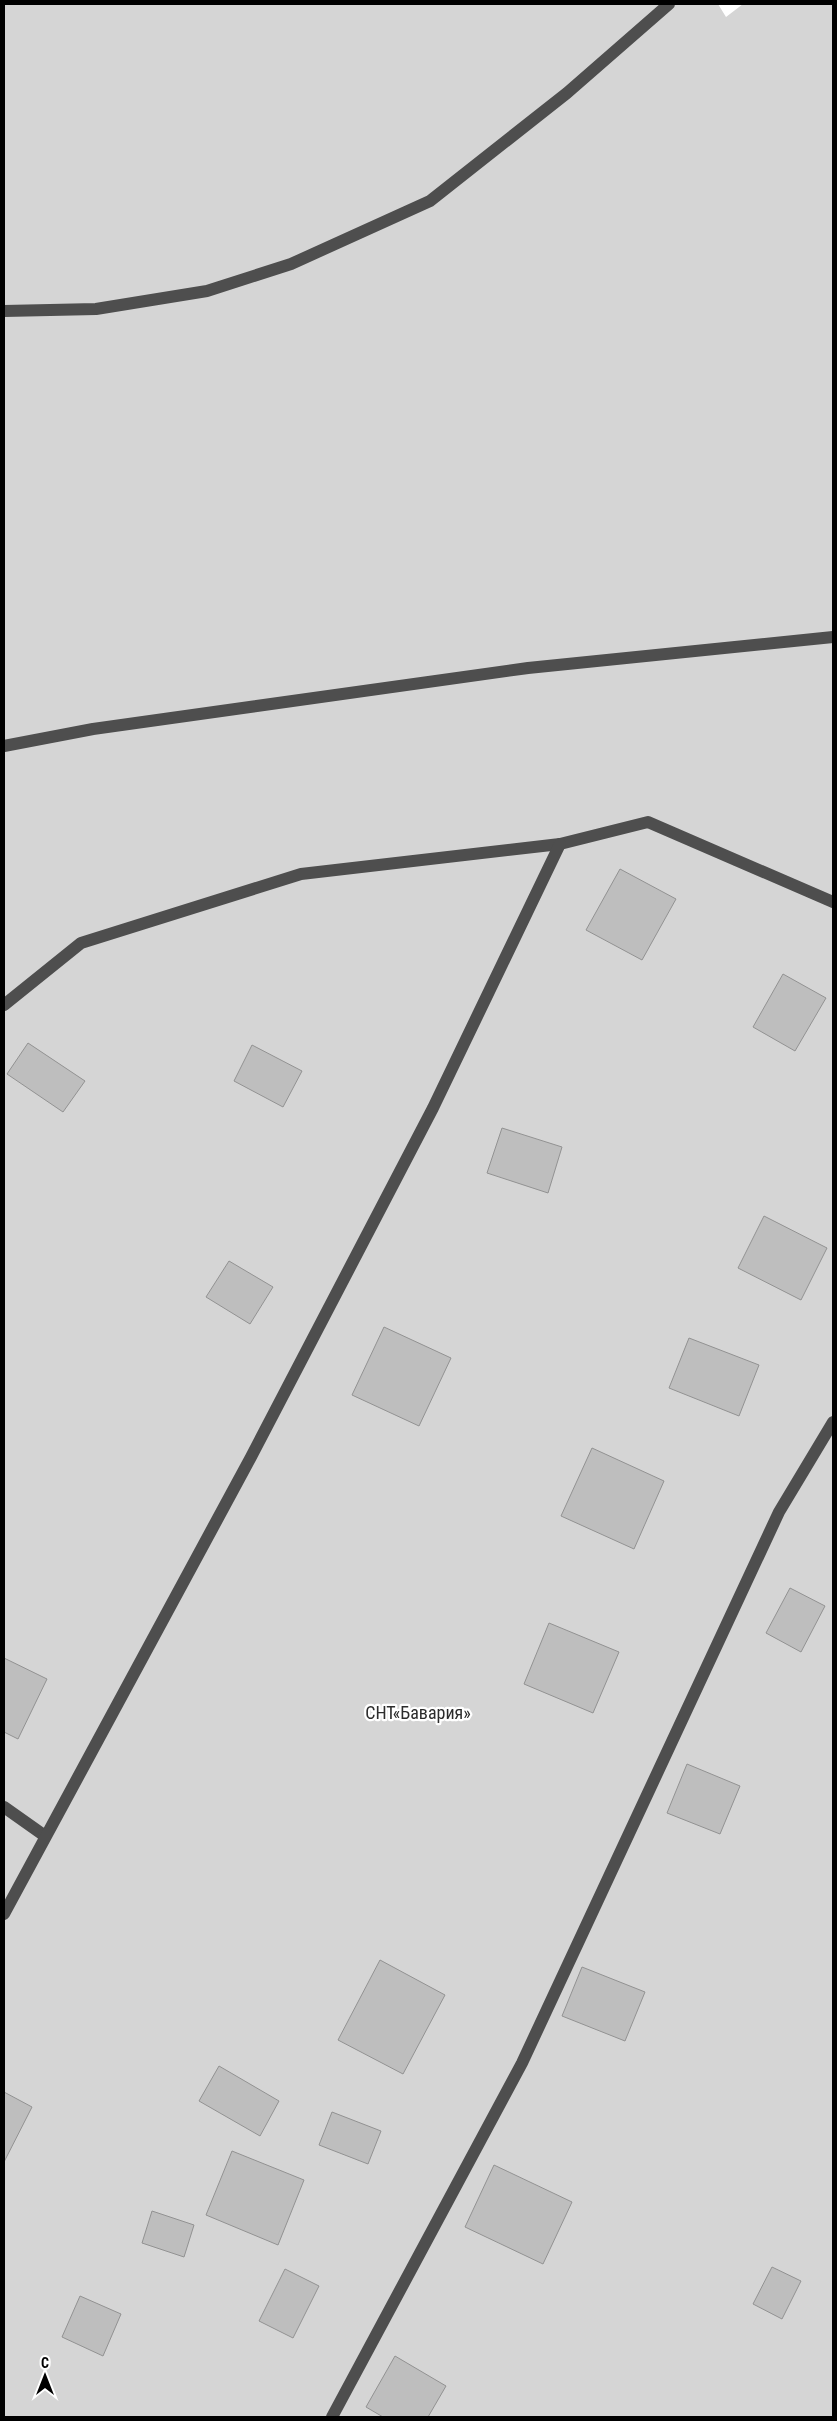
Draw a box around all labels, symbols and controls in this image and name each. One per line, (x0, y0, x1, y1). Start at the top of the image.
park label: СНТ«Бавария» (365, 1702, 471, 1723)
north arrow (20, 2351, 70, 2401)
text: С (41, 2355, 49, 2371)

